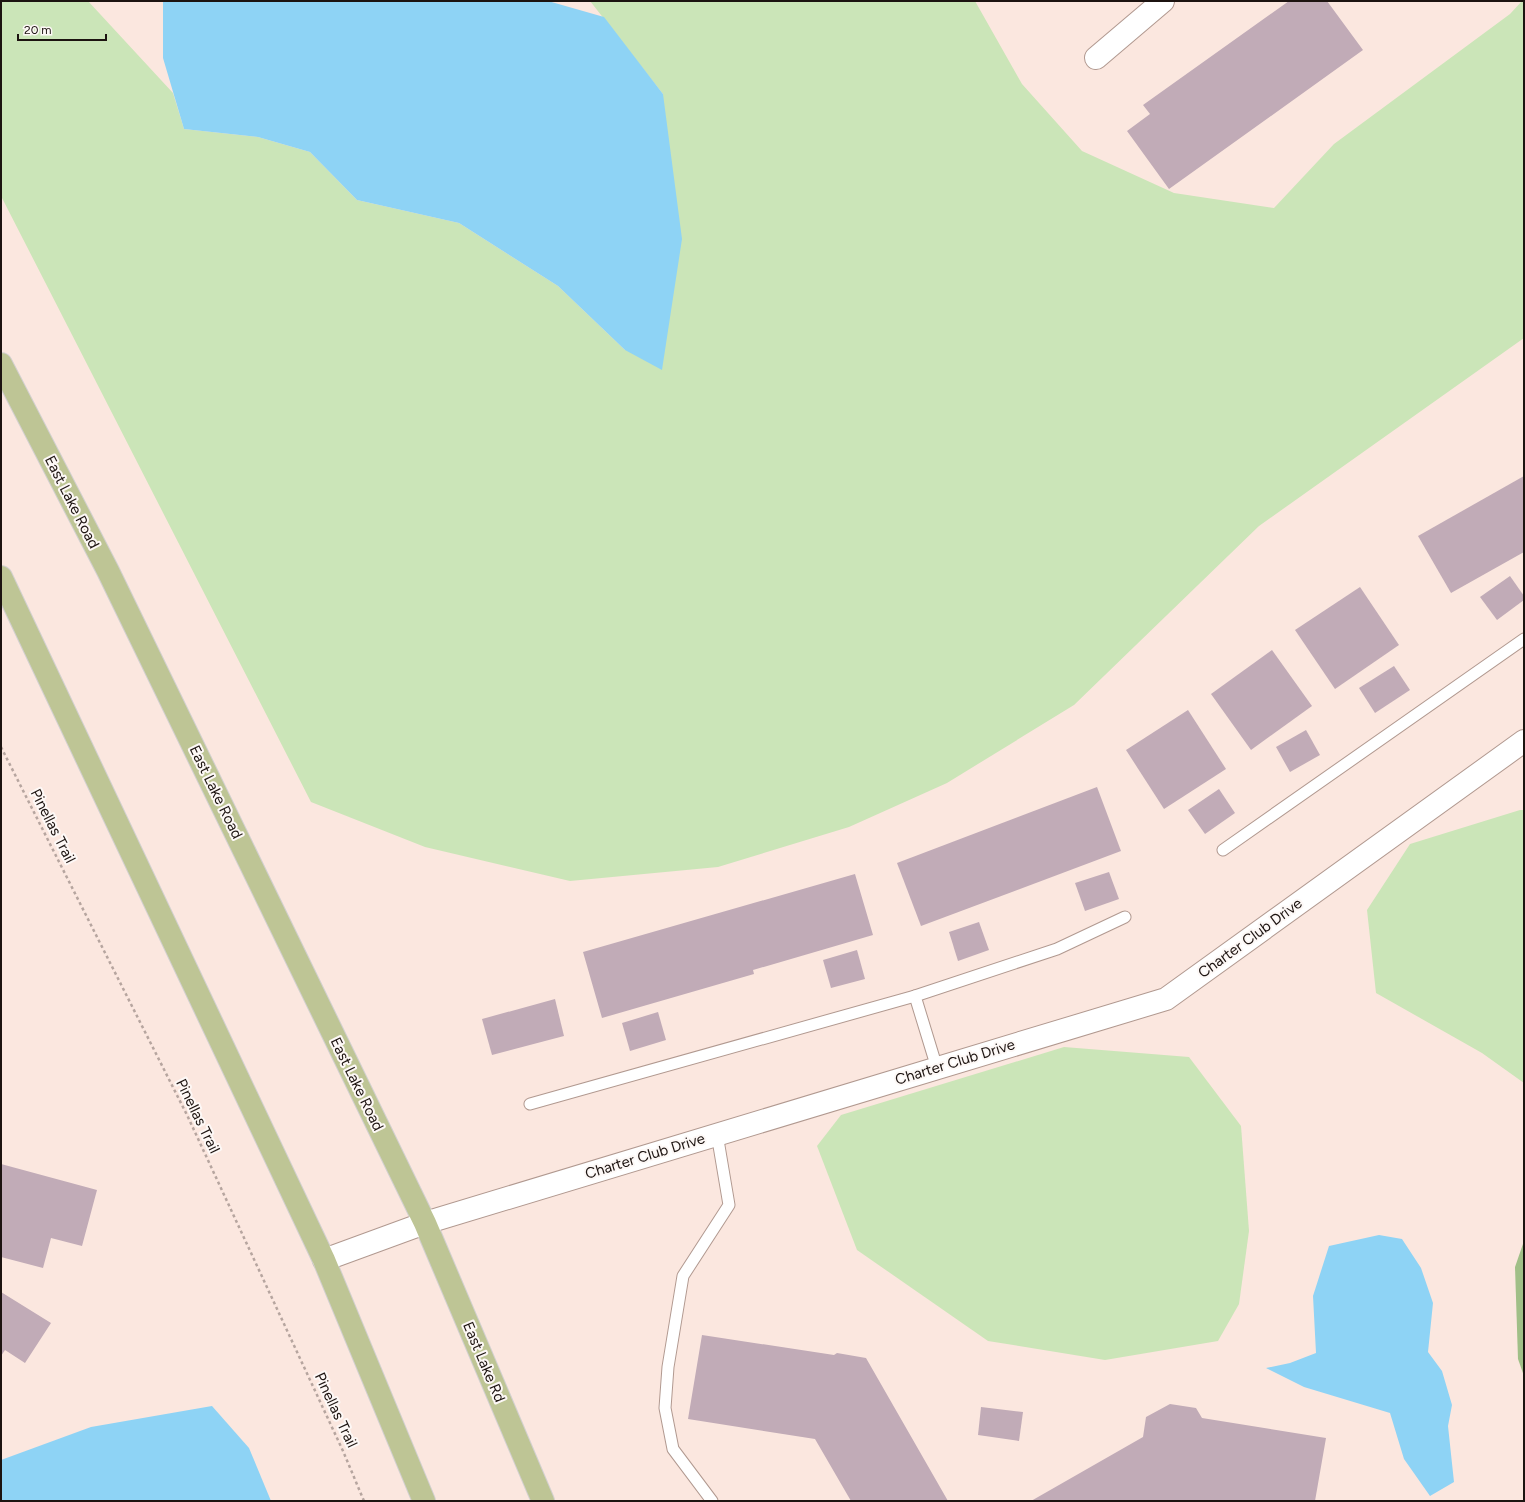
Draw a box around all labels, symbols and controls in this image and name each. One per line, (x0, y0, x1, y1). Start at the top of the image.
scale bar (18, 16, 106, 42)
text: 20 m (24, 23, 52, 37)
street label: East Lake Road (41, 453, 103, 551)
street label: East Lake Road (186, 742, 246, 842)
street label: Pinellas Trail (27, 786, 79, 866)
street label: Charter Club Drive (1194, 894, 1306, 982)
street label: East Lake Road (327, 1034, 387, 1134)
street label: Charter Club Drive (893, 1035, 1017, 1089)
street label: Pinellas Trail (172, 1076, 224, 1156)
street label: Charter Club Drive (583, 1129, 707, 1183)
street label: East Lake Rd (459, 1319, 509, 1405)
street label: Pinellas Trail (311, 1370, 361, 1450)

